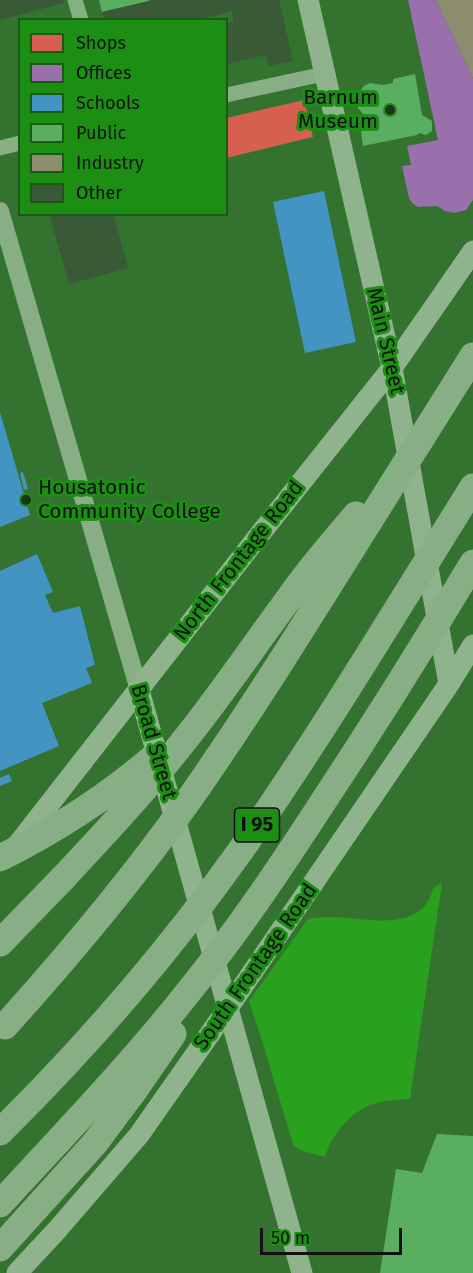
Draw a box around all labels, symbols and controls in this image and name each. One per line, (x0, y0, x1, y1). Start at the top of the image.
legend (18, 18, 228, 216)
text: Shops (76, 32, 126, 54)
text: Offices (76, 62, 131, 84)
place label: Barnum Museum (298, 85, 378, 135)
text: Schools (76, 92, 140, 114)
marker: Barnum Museum (383, 103, 397, 117)
text: Public (76, 122, 126, 144)
text: Industry (76, 152, 144, 174)
text: Other (76, 182, 122, 204)
street label: Main Street (361, 285, 409, 397)
place label: Housatonic Community College (38, 475, 221, 525)
street label: North Frontage Road (169, 476, 309, 646)
marker: Housatonic Community College (19, 493, 33, 507)
street label: Broad Street (125, 681, 181, 803)
road number: I 95 (234, 808, 280, 842)
street label: South Frontage Road (189, 879, 323, 1055)
scale bar (263, 1216, 406, 1254)
text: 50 m (271, 1227, 310, 1249)

